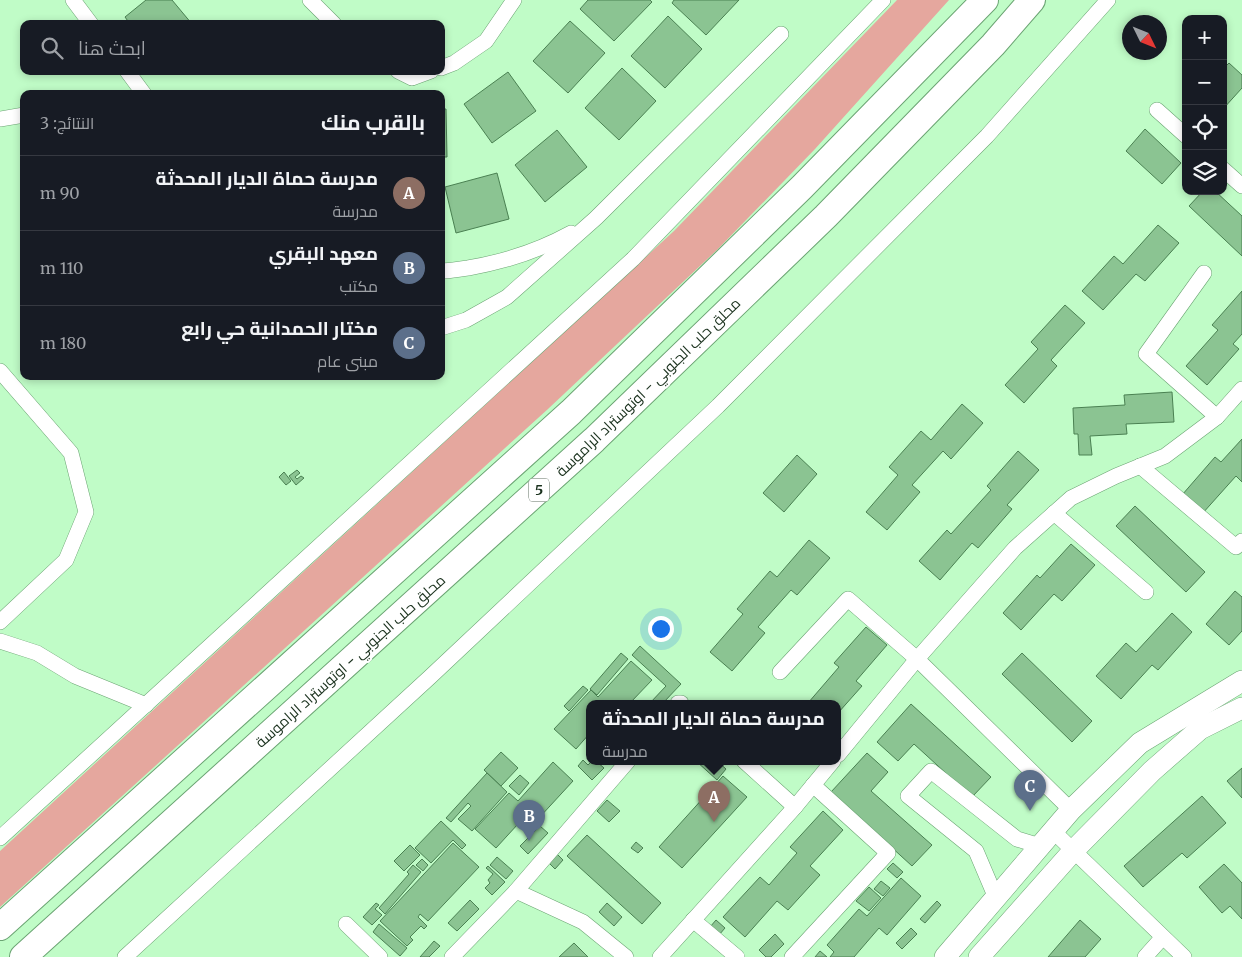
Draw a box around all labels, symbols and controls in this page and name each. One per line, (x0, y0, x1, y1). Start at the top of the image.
north arrow (1122, 15, 1167, 60)
map controls (1182, 15, 1227, 195)
button: + (1182, 15, 1227, 60)
search box (20, 20, 445, 75)
icon: search (38, 34, 66, 62)
text: ابحث هنا (78, 36, 146, 60)
button: − (1182, 60, 1227, 105)
button: locate (1182, 105, 1227, 150)
text: بالقرب منك (321, 109, 425, 136)
text: النتائج: 3 (40, 113, 94, 133)
button: layers (1182, 150, 1227, 195)
text: مدرسة حماة الديار المحدثة (156, 166, 378, 190)
text: 90 m (40, 183, 80, 203)
text: A (403, 183, 415, 203)
text: مدرسة (332, 201, 378, 221)
text: معهد البقري (269, 241, 378, 265)
text: 110 m (40, 258, 83, 278)
text: B (403, 258, 415, 278)
text: مكتب (339, 276, 378, 296)
street label: محلق حلب الجنوبي - اوتوستراد الراموسة (552, 294, 746, 483)
text: مختار الحمدانية حي رابع (181, 316, 378, 340)
text: 180 m (40, 333, 86, 353)
text: C (404, 333, 414, 353)
text: مبنى عام (317, 351, 378, 371)
road number: 5 (529, 478, 549, 502)
street label: محلق حلب الجنوبي - اوتوستراد الراموسة (251, 570, 451, 754)
your location (648, 616, 674, 642)
popup (586, 700, 841, 765)
text: مدرسة حماة الديار المحدثة (602, 706, 825, 730)
text: مدرسة (602, 741, 648, 761)
pin: C (1014, 770, 1046, 811)
pin: A (698, 781, 730, 822)
pin: B (513, 800, 545, 841)

